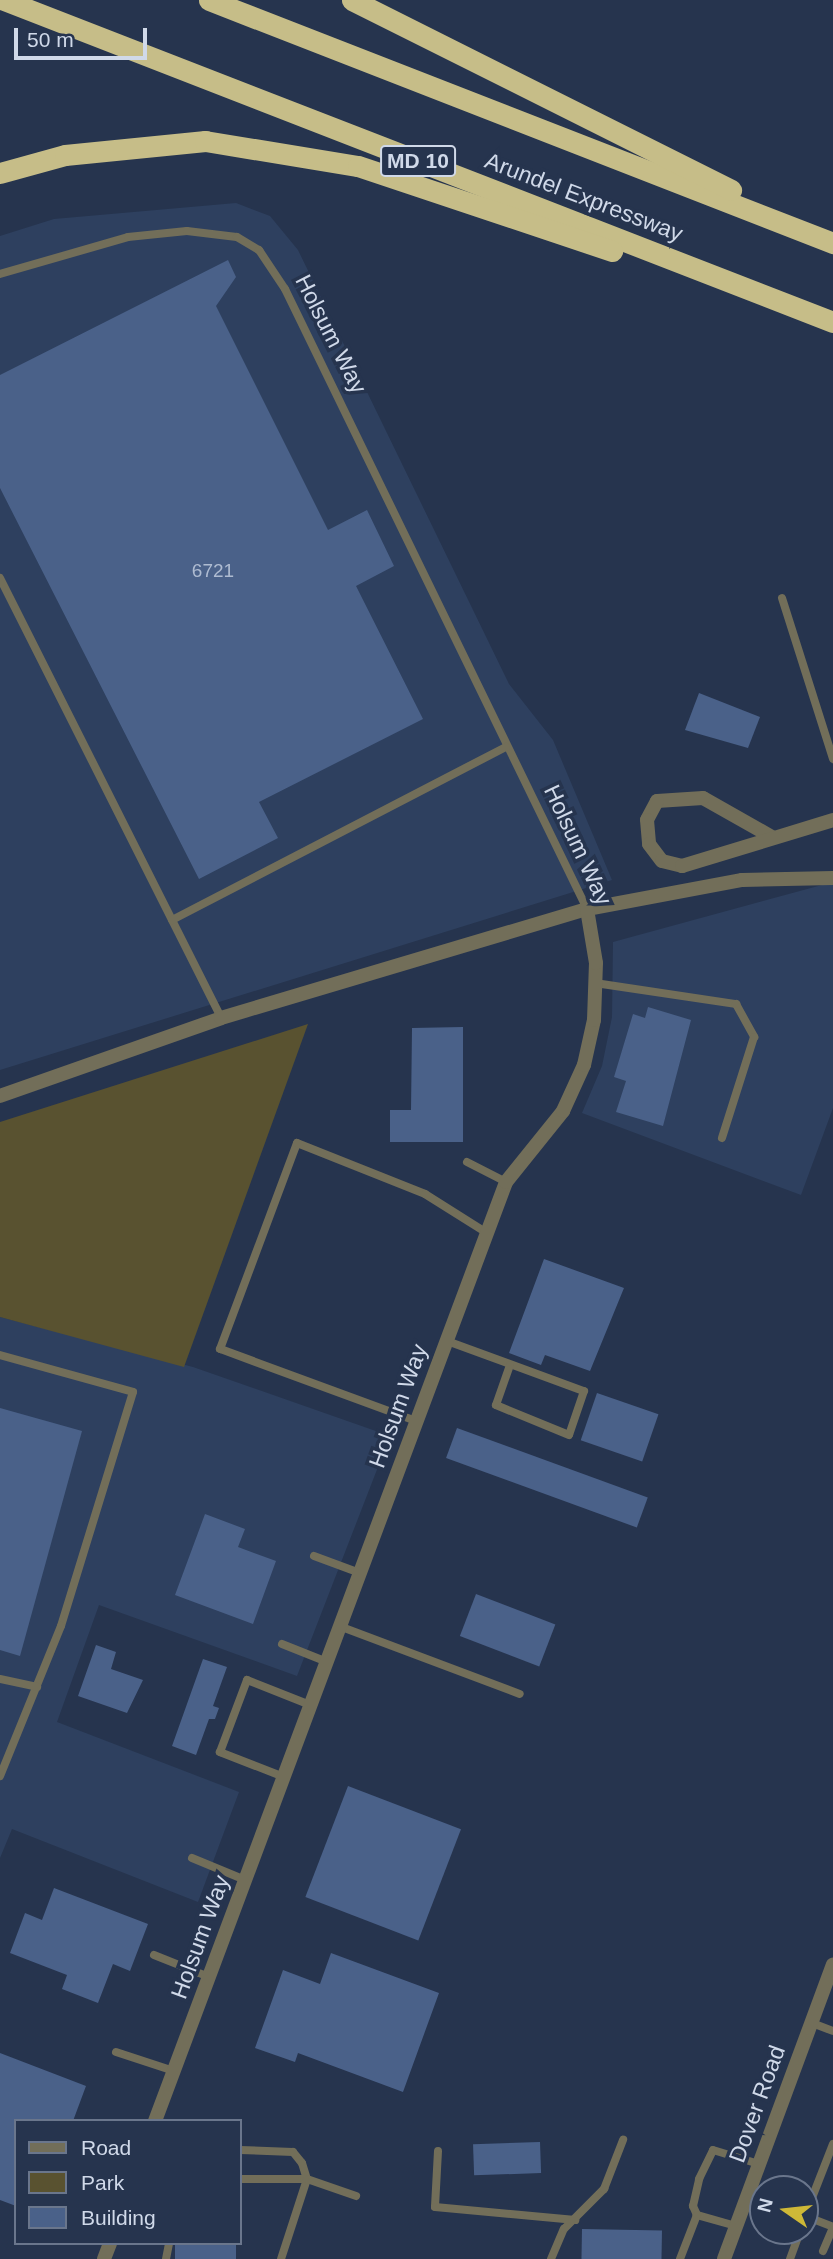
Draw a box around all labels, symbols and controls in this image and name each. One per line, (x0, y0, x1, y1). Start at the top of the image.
scale bar (18, 14, 150, 58)
text: 50 m (27, 28, 74, 51)
road number: MD 10 (380, 144, 457, 178)
street label: Arundel Expressway (481, 147, 687, 247)
street label: Holsum Way (289, 270, 373, 398)
house number: 6721 (192, 560, 234, 582)
street label: Holsum Way (538, 780, 618, 910)
street label: Holsum Way (363, 1340, 433, 1472)
street label: Holsum Way (165, 1871, 235, 2003)
street label: Dover Road (723, 2042, 791, 2166)
legend (14, 2119, 242, 2245)
text: Road (81, 2136, 131, 2159)
text: Park (81, 2171, 124, 2194)
north arrow (749, 2175, 819, 2245)
text: N (753, 2196, 777, 2214)
text: Building (81, 2206, 156, 2229)

